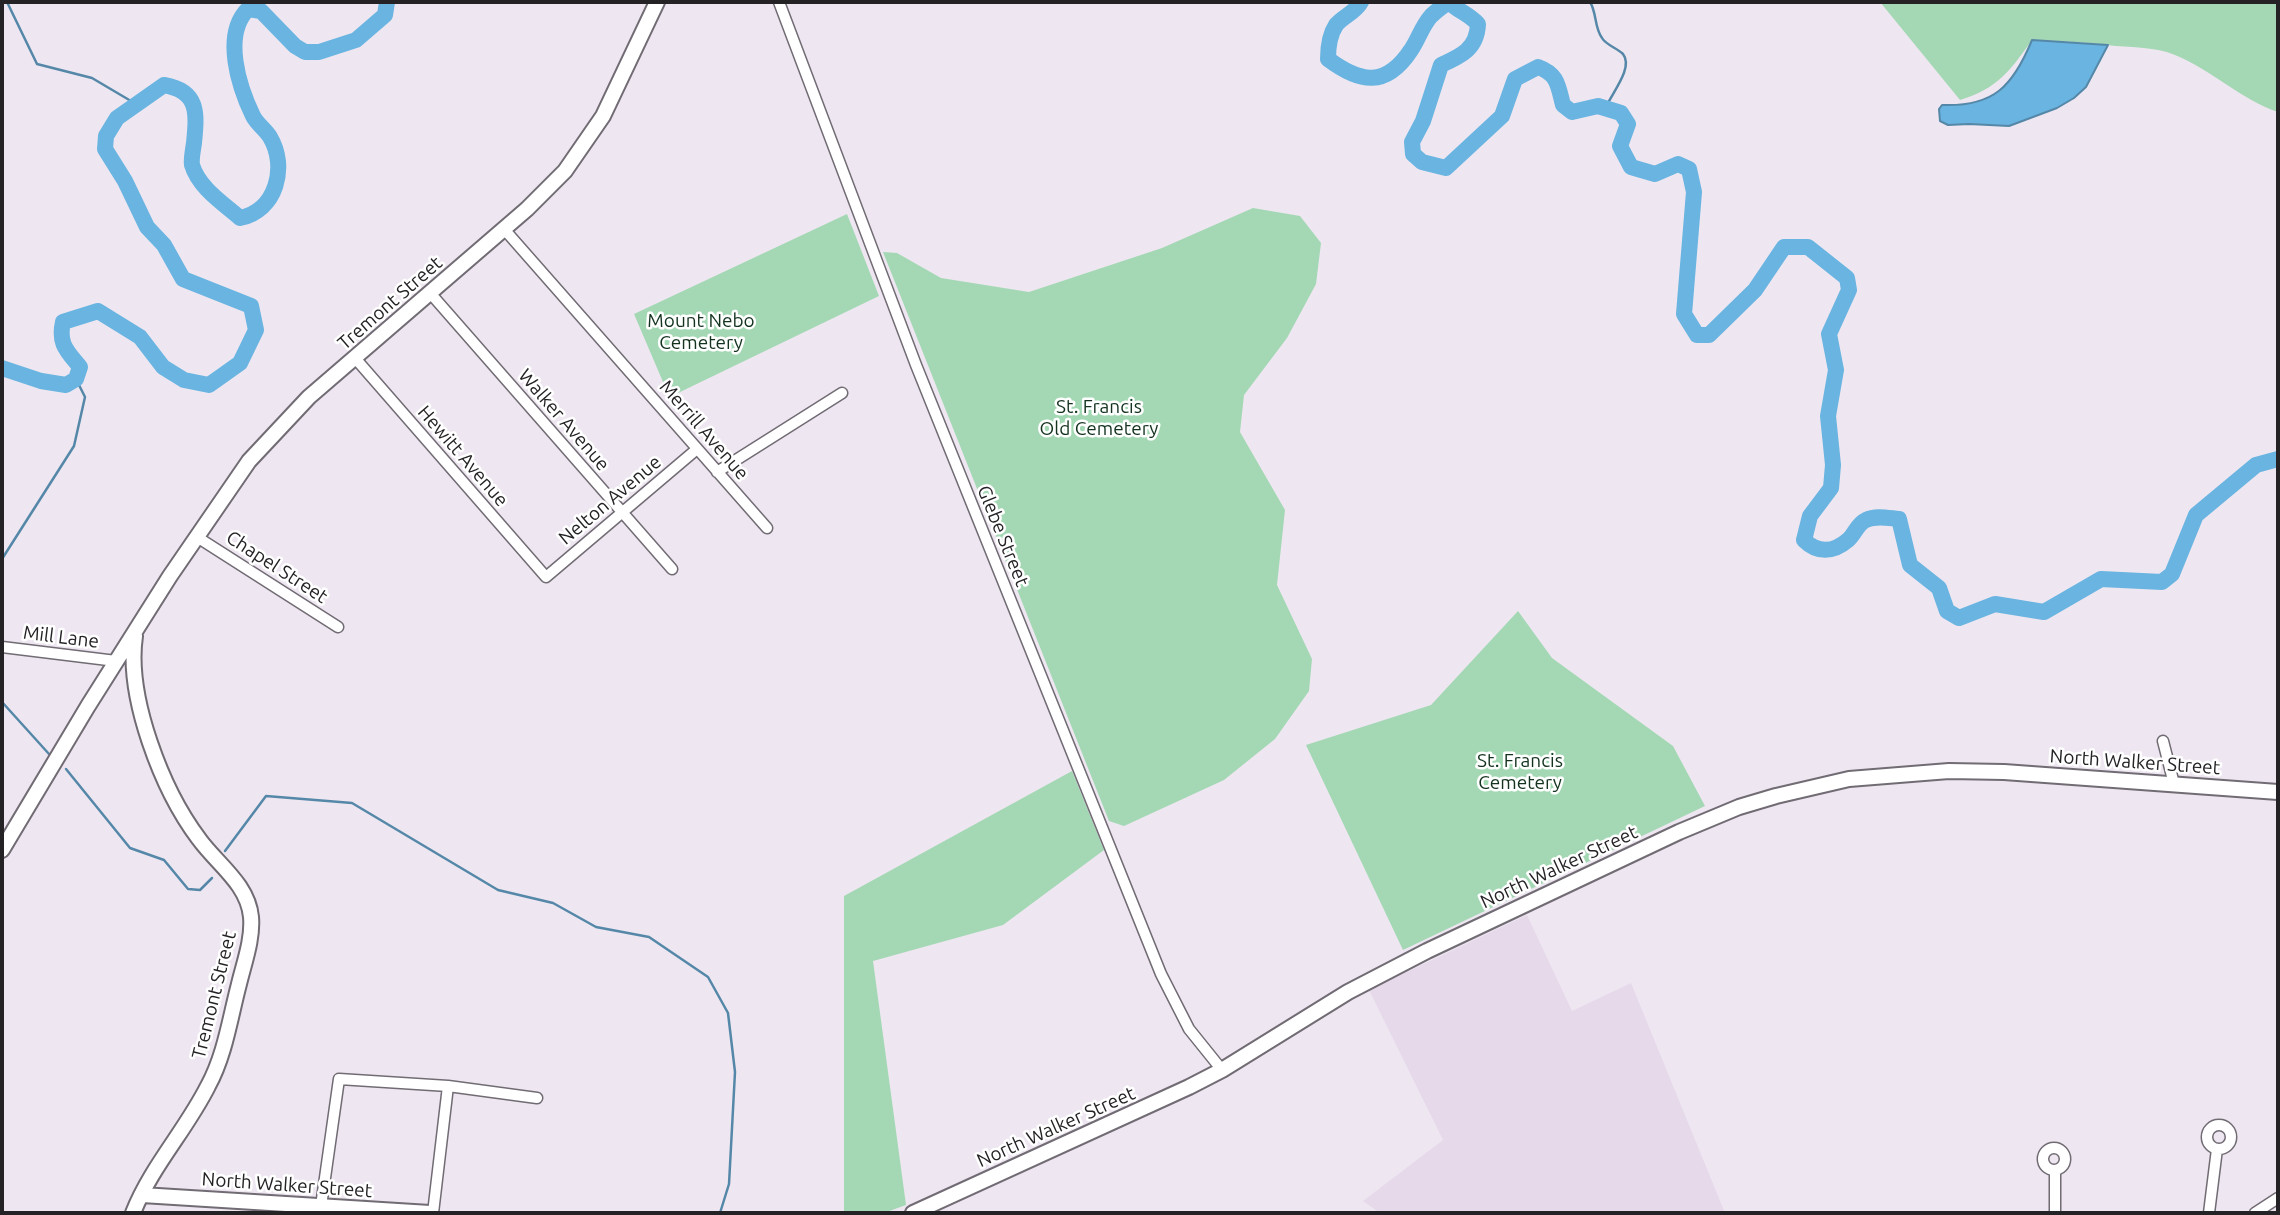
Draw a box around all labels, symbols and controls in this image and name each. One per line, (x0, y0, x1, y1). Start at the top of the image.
street label: Tremont Street (333, 251, 447, 355)
park label: Mount Nebo Cemetery (647, 310, 755, 354)
street label: Walker Avenue (514, 364, 614, 476)
street label: Merrill Avenue (655, 376, 753, 484)
park label: St. Francis Old Cemetery (1040, 396, 1158, 440)
street label: Hewitt Avenue (413, 401, 513, 511)
street label: Nelton Avenue (554, 451, 666, 549)
street label: Glebe Street (972, 482, 1034, 590)
street label: Chapel Street (222, 526, 332, 608)
street label: Mill Lane (22, 621, 100, 653)
street label: North Walker Street (2049, 745, 2221, 779)
park label: St. Francis Cemetery (1477, 750, 1563, 794)
street label: North Walker Street (1477, 821, 1641, 913)
street label: Tremont Street (187, 929, 241, 1061)
street label: North Walker Street (973, 1082, 1139, 1172)
street label: North Walker Street (201, 1168, 373, 1202)

